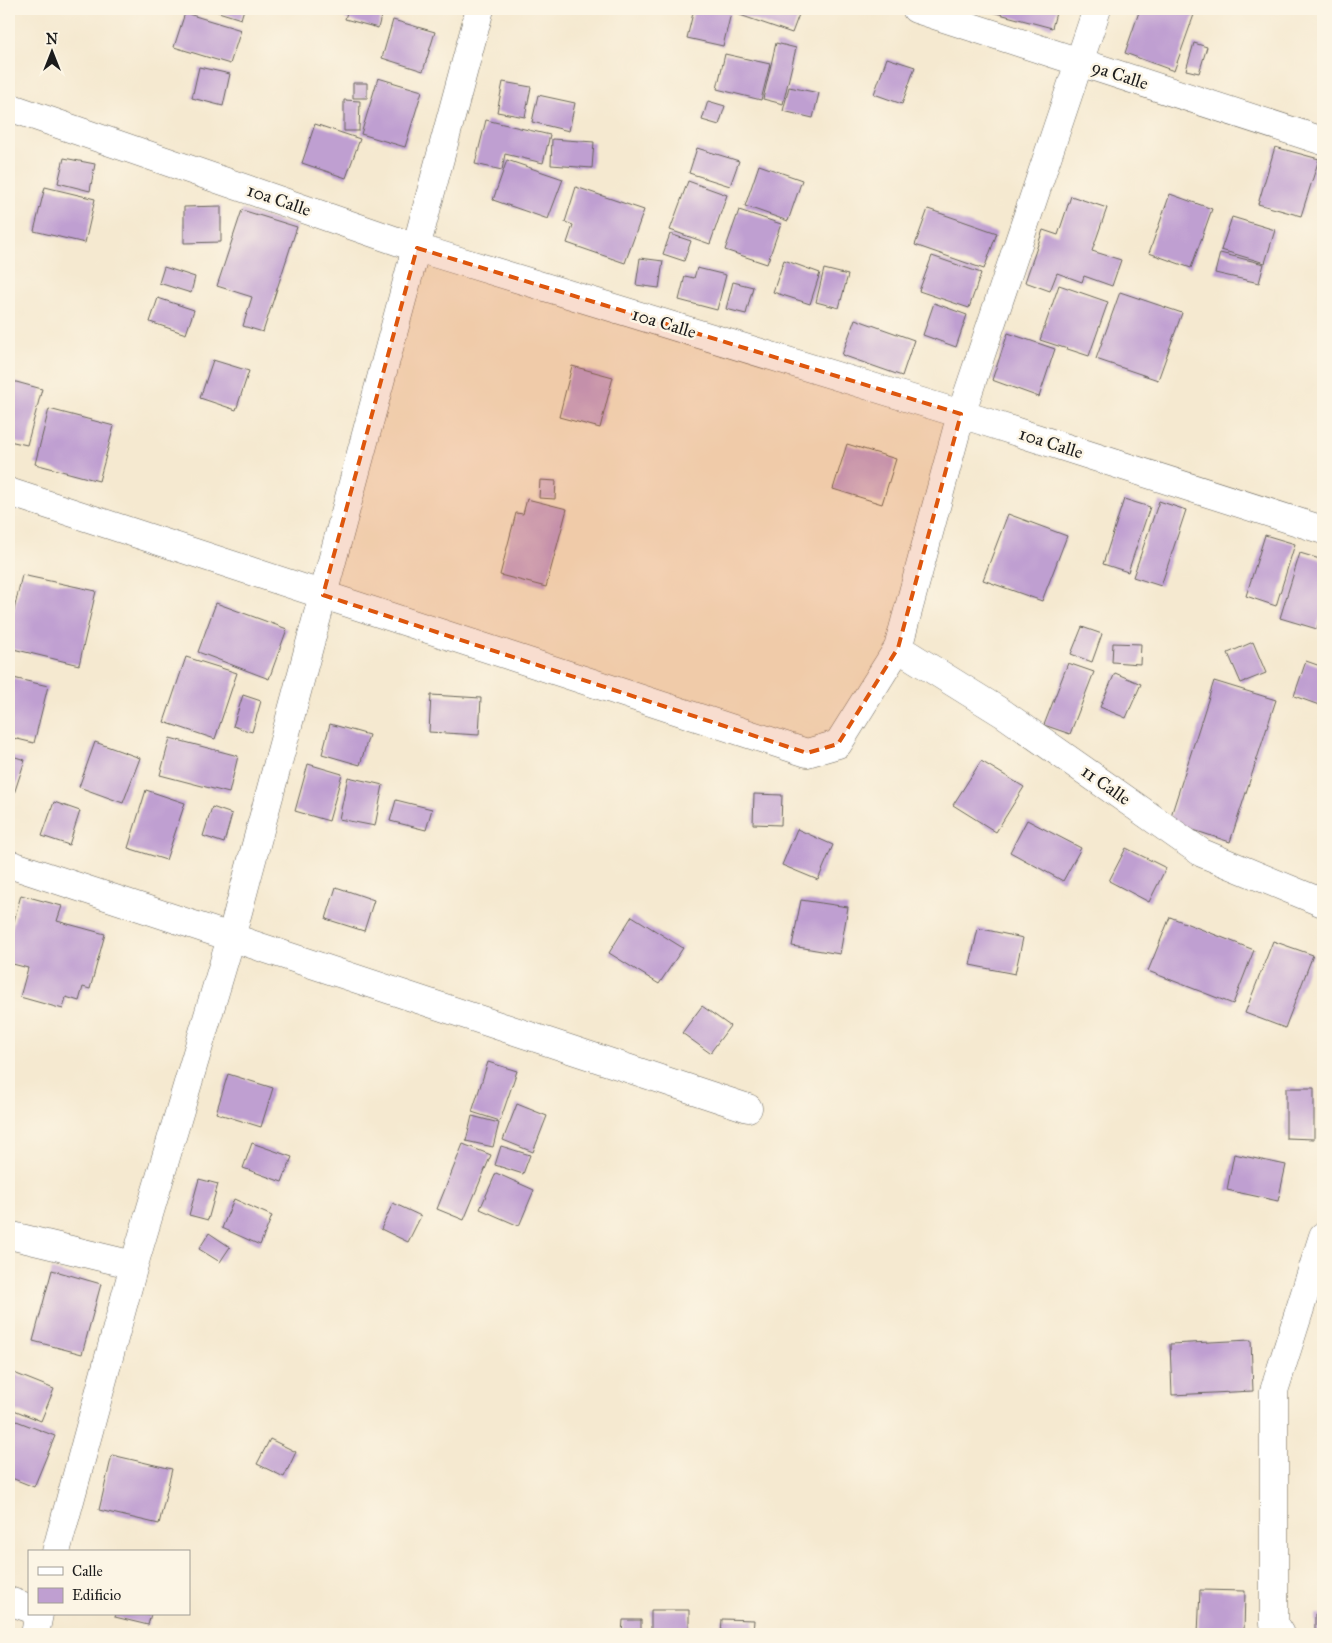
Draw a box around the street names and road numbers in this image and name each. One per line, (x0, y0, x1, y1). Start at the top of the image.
street label: 9a Calle (1089, 56, 1151, 94)
street label: 10a Calle (244, 179, 314, 221)
street label: 10a Calle (629, 303, 699, 343)
street label: 10a Calle (1016, 422, 1086, 464)
street label: 11 Calle (1077, 760, 1135, 810)

